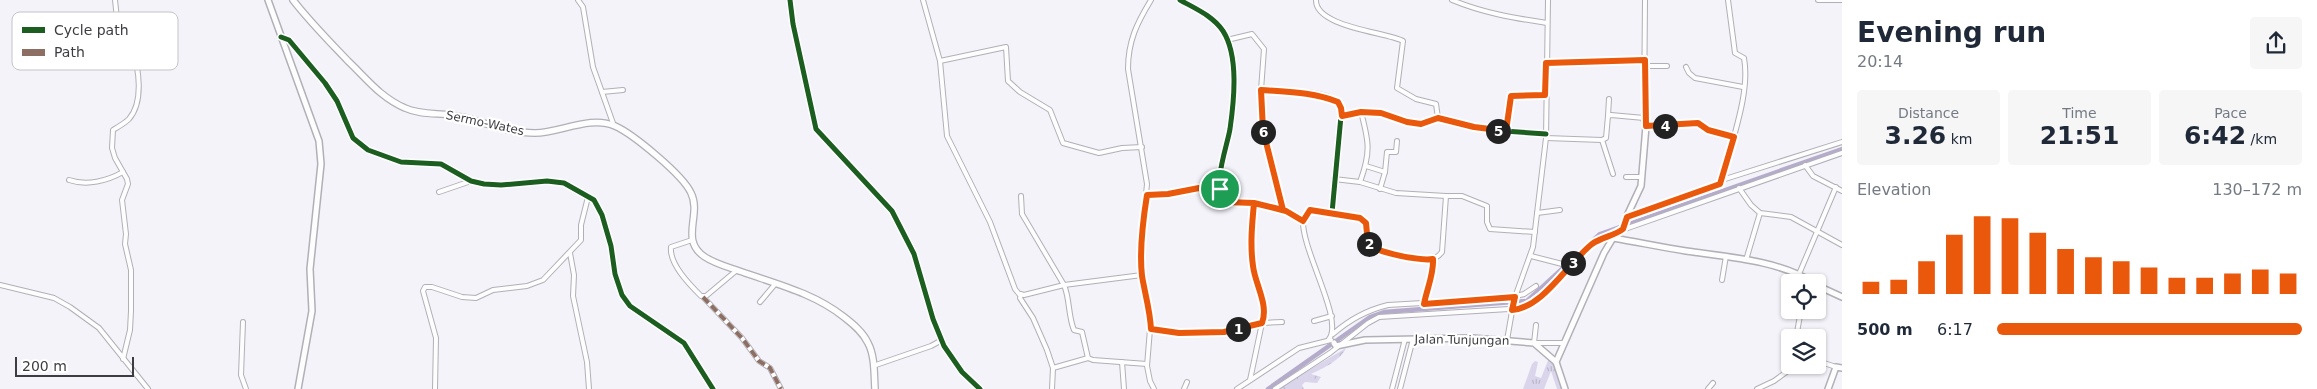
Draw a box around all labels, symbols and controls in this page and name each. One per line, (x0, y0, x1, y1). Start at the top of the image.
legend (12, 12, 178, 70)
text: Evening run (1857, 16, 2046, 49)
button: share (2250, 17, 2302, 69)
text: Cycle path (54, 22, 129, 38)
text: Path (54, 44, 85, 60)
text: 20:14 (1857, 52, 1903, 71)
text: Distance (1898, 105, 1959, 121)
text: Time (2062, 105, 2097, 121)
text: Pace (2214, 105, 2247, 121)
street label: Sermo-Wates (445, 108, 525, 138)
pin: 4 (1652, 114, 1678, 138)
pin: 5 (1486, 118, 1510, 144)
text: 4 (1661, 118, 1670, 134)
pin: 6 (1250, 120, 1276, 144)
text: 3.26 (1885, 121, 1946, 150)
text: 21:51 (2040, 121, 2119, 150)
text: 6:42 (2184, 121, 2246, 150)
text: 5 (1494, 123, 1503, 139)
text: 6 (1259, 124, 1268, 140)
text: km (1946, 131, 1972, 147)
text: /km (2246, 131, 2277, 147)
pin (1199, 168, 1241, 210)
icon: arrive (1206, 175, 1234, 203)
text: Elevation (1857, 180, 1931, 199)
text: 130–172 m (2212, 180, 2302, 199)
pin: 2 (1356, 232, 1382, 256)
text: 2 (1365, 236, 1374, 252)
pin: 3 (1560, 250, 1586, 276)
text: 3 (1569, 255, 1578, 271)
map controls (1781, 274, 1826, 374)
button: locate (1781, 274, 1826, 319)
pin: 1 (1226, 316, 1250, 342)
text: 500 m (1857, 320, 1913, 339)
text: 6:17 (1937, 320, 1973, 339)
text: 1 (1234, 321, 1243, 337)
button: layers (1781, 329, 1826, 374)
street label: Jalan Tunjungan (1413, 332, 1510, 348)
scale bar (15, 354, 134, 377)
text: 200 m (22, 358, 67, 374)

